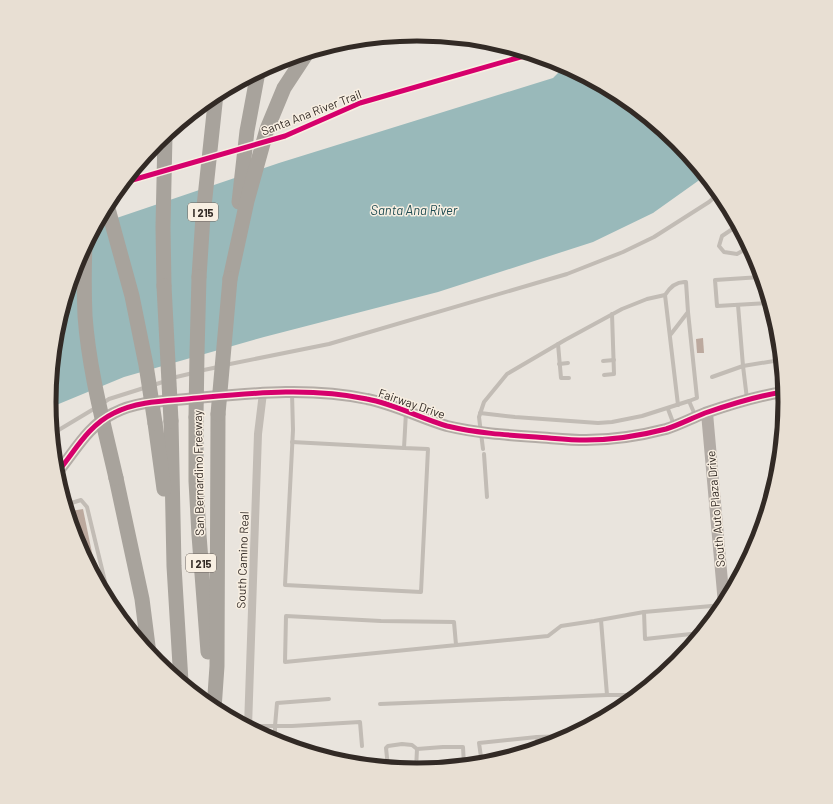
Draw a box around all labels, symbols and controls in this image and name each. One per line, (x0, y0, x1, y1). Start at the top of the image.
street label: Santa Ana River Trail (259, 86, 363, 138)
water label: Santa Ana River (371, 202, 458, 218)
road number: I 215 (188, 203, 218, 221)
street label: Fairway Drive (377, 385, 447, 421)
street label: San Bernardino Freeway (190, 410, 206, 536)
street label: South Auto Plaza Drive (703, 450, 727, 568)
street label: South Camino Real (233, 511, 251, 609)
road number: I 215 (186, 554, 216, 572)

